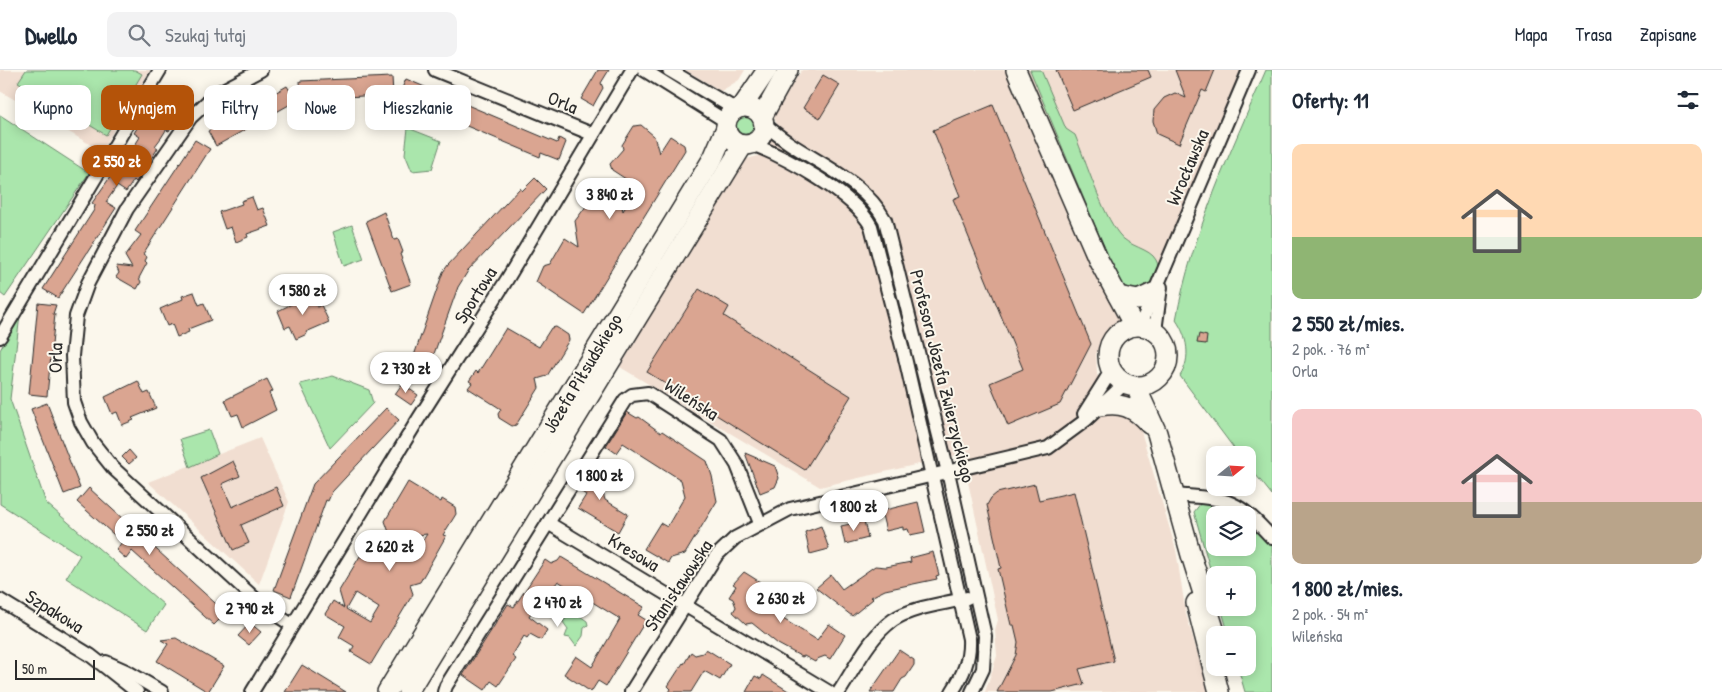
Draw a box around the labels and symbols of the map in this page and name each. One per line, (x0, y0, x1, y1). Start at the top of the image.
street label: Orla (544, 84, 582, 120)
street label: Wrocławska (1159, 125, 1215, 209)
pin: 2 550 zł (65, 144, 169, 187)
pin: 3 840 zł (558, 178, 662, 220)
street label: Sportowa (447, 261, 503, 328)
street label: Profesora Józefa Zwierzyckiego (904, 267, 982, 485)
pin: 1 580 zł (251, 274, 355, 316)
street label: Józefa Piłsudskiego (536, 308, 628, 438)
street label: Orla (42, 342, 68, 373)
pin: 2 730 zł (354, 352, 458, 394)
street label: Wileńska (660, 372, 725, 426)
north arrow (1206, 446, 1256, 496)
pin: 1 800 zł (548, 458, 652, 501)
pin: 1 800 zł (802, 490, 906, 532)
pin: 2 550 zł (98, 514, 202, 556)
street label: Kresowa (603, 526, 665, 578)
pin: 2 620 zł (338, 530, 442, 572)
street label: Stanisławowska (638, 534, 719, 636)
pin: 2 630 zł (729, 582, 833, 624)
street label: Szpakowa (21, 583, 90, 639)
pin: 2 470 zł (506, 586, 610, 628)
pin: 2 790 zł (198, 592, 302, 634)
scale bar (15, 657, 95, 680)

